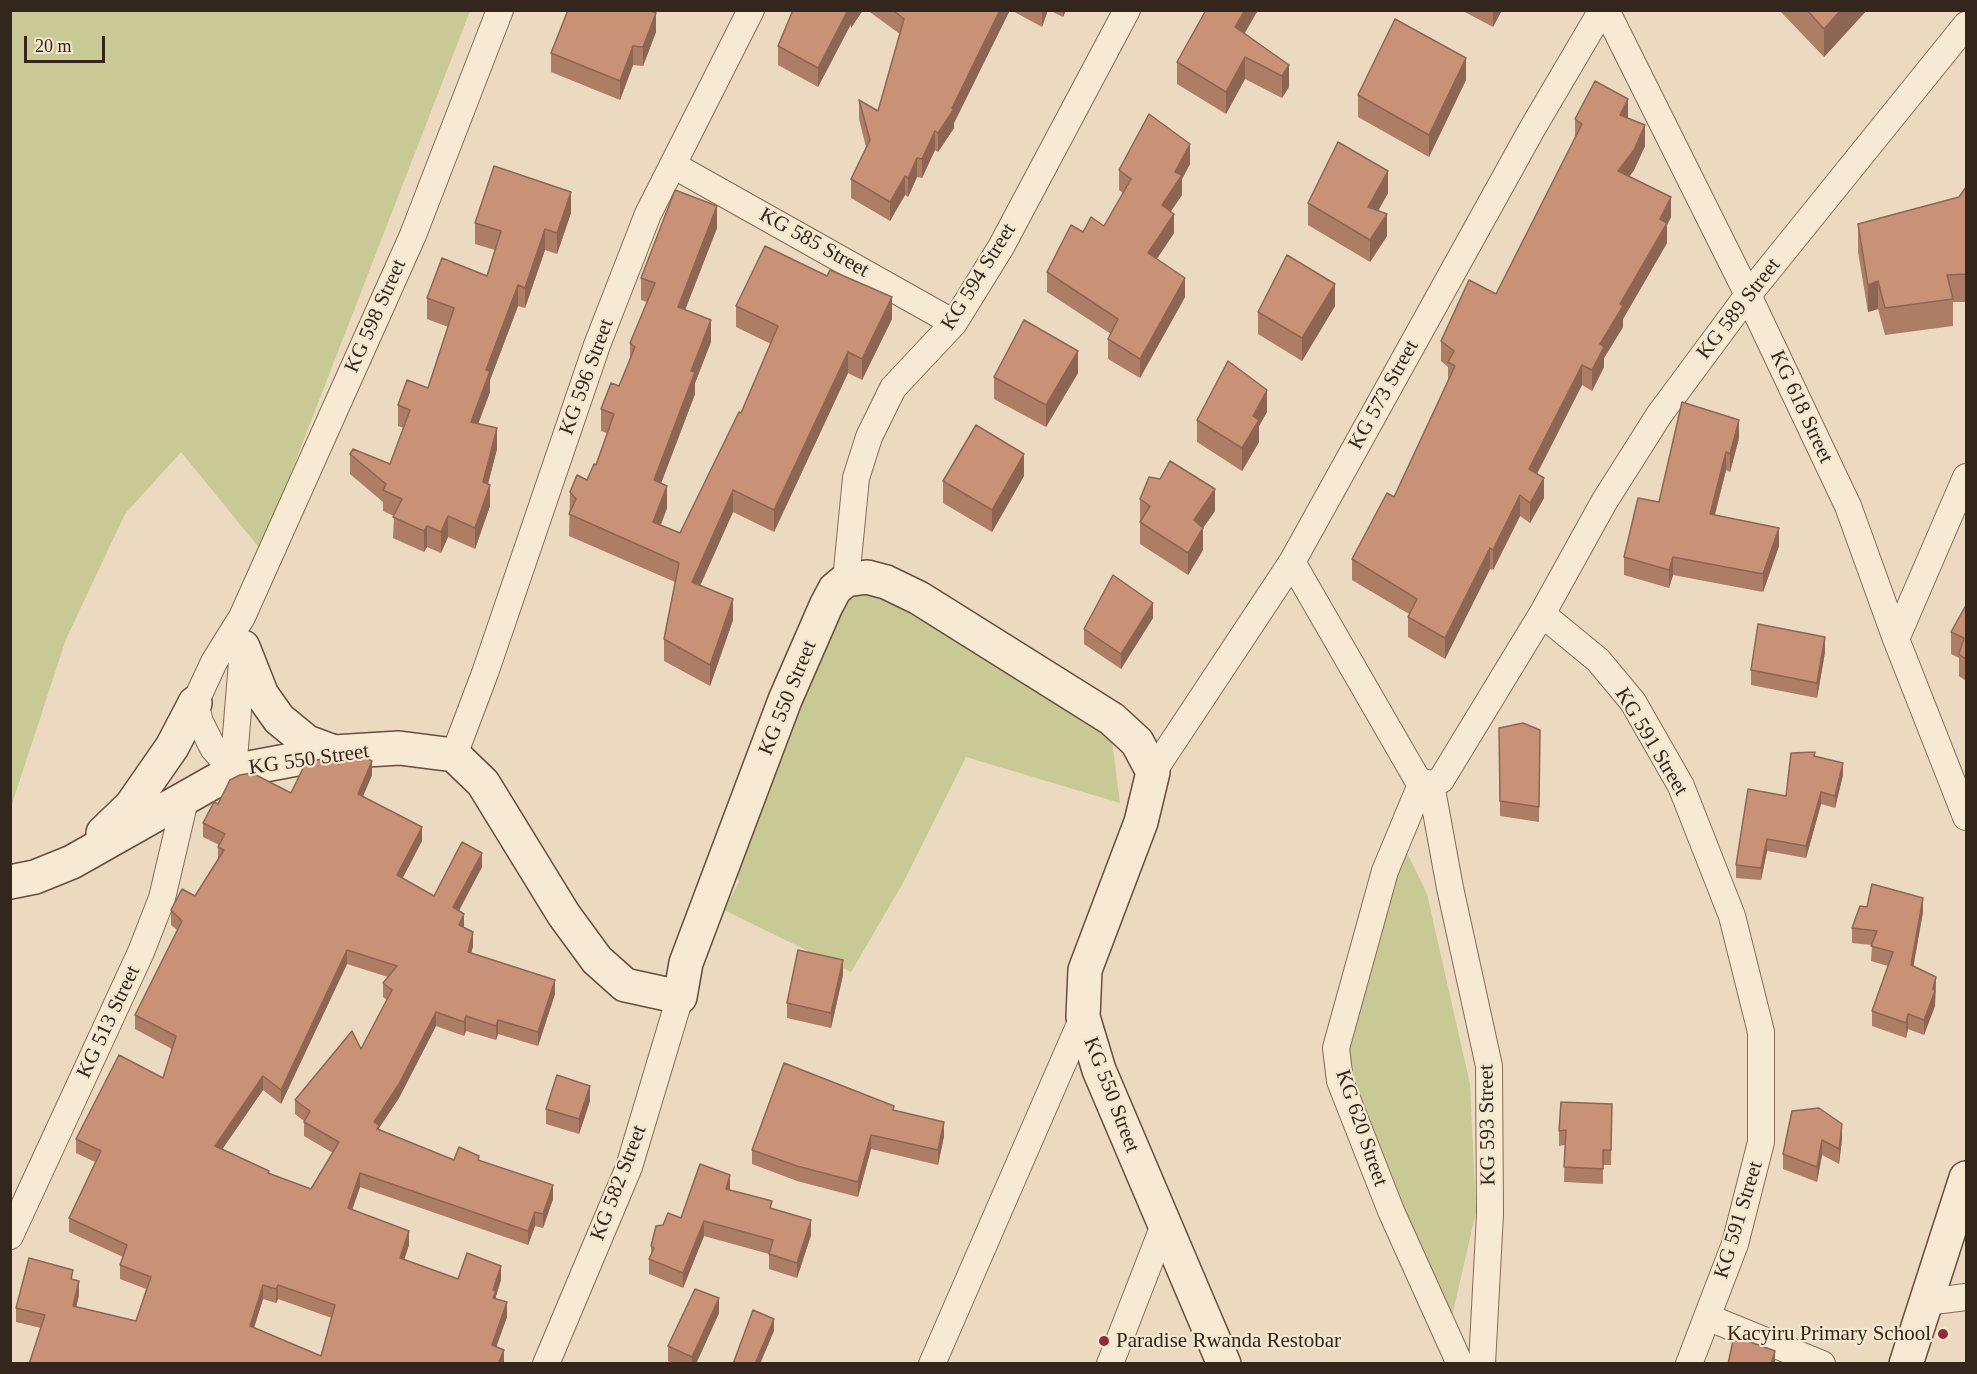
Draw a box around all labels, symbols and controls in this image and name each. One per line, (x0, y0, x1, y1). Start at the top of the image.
scale bar (27, 24, 108, 62)
text: 20 m (35, 36, 72, 56)
street label: KG 585 Street (755, 203, 873, 283)
street label: KG 594 Street (936, 219, 1022, 335)
street label: KG 589 Street (1692, 253, 1786, 365)
street label: KG 598 Street (340, 255, 412, 377)
street label: KG 596 Street (554, 316, 620, 438)
street label: KG 573 Street (1344, 336, 1424, 454)
street label: KG 618 Street (1764, 347, 1838, 467)
street label: KG 550 Street (754, 637, 822, 759)
street label: KG 591 Street (1609, 684, 1693, 800)
street label: KG 550 Street (247, 739, 371, 781)
street label: KG 513 Street (72, 962, 146, 1082)
street label: KG 550 Street (1077, 1034, 1145, 1156)
street label: KG 593 Street (1474, 1064, 1502, 1186)
street label: KG 620 Street (1329, 1067, 1393, 1189)
street label: KG 582 Street (585, 1122, 653, 1244)
street label: KG 591 Street (1709, 1158, 1769, 1282)
place label: Kacyiru Primary School (1727, 1321, 1931, 1347)
marker: Kacyiru Primary School (1936, 1327, 1950, 1341)
place label: Paradise Rwanda Restobar (1116, 1328, 1341, 1354)
marker: Paradise Rwanda Restobar (1097, 1334, 1111, 1348)

